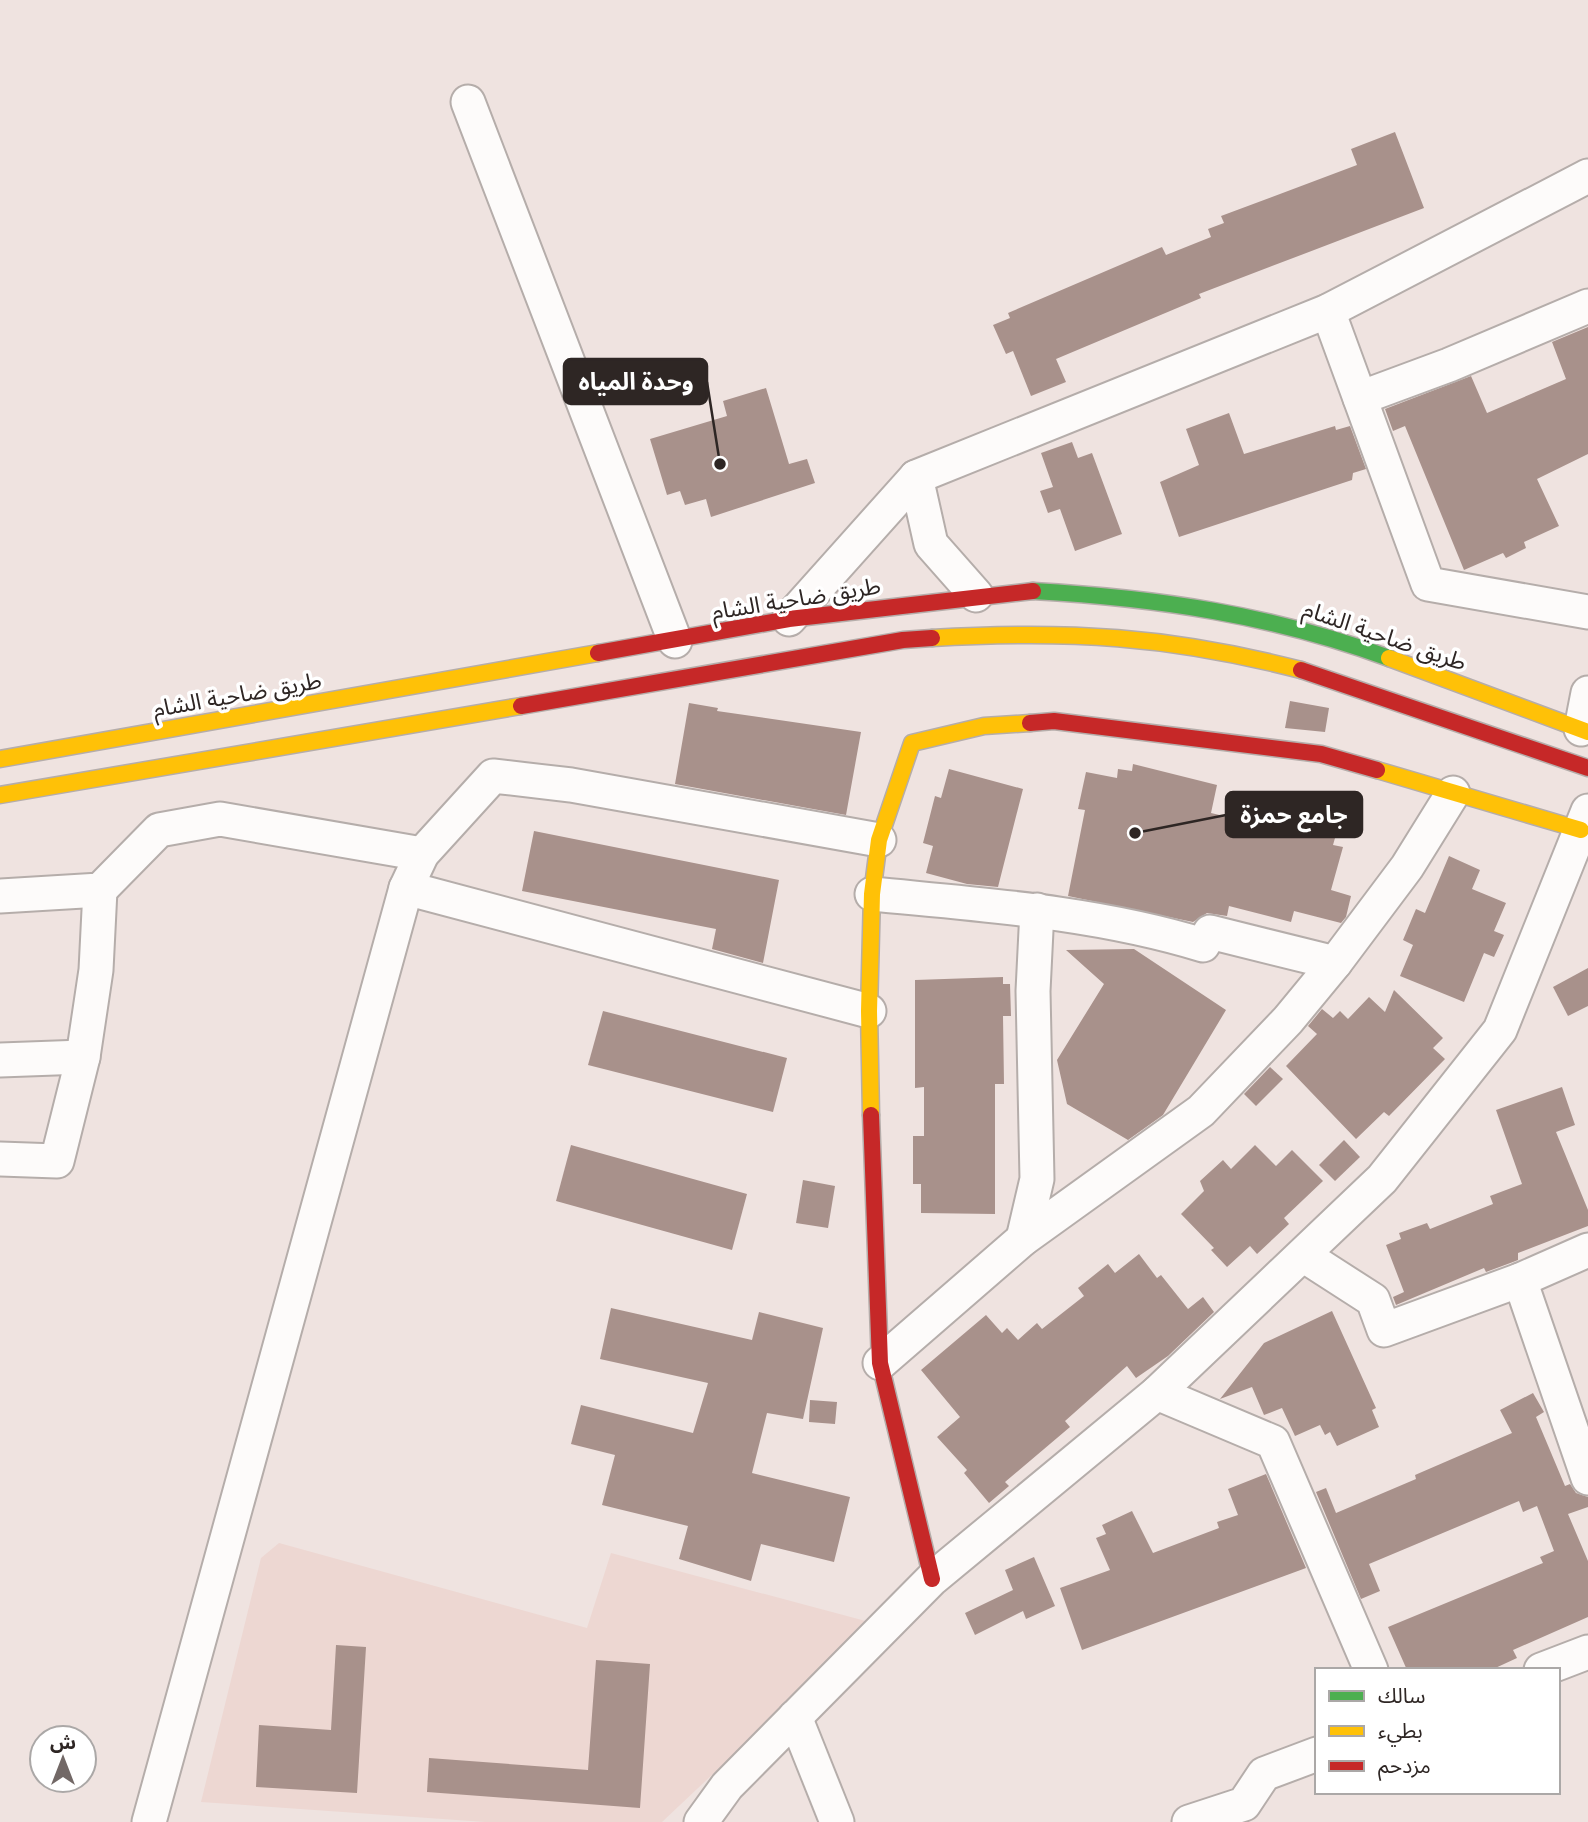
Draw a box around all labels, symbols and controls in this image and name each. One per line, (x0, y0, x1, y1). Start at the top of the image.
callout: وحدة المياه (564, 359, 707, 404)
text: وحدة المياه (578, 367, 694, 396)
street label: طريق ضاحية الشام (710, 571, 883, 630)
street label: طريق ضاحية الشام (1298, 594, 1470, 680)
street label: طريق ضاحية الشام (151, 666, 324, 727)
callout: جامع حمزة (1226, 792, 1362, 837)
text: جامع حمزة (1240, 800, 1348, 833)
legend (1315, 1668, 1560, 1794)
text: سالك (1378, 1683, 1425, 1708)
text: بطيء (1378, 1718, 1423, 1747)
north arrow (28, 1724, 98, 1794)
text: ش (50, 1731, 76, 1753)
text: مزدحم (1378, 1753, 1431, 1781)

